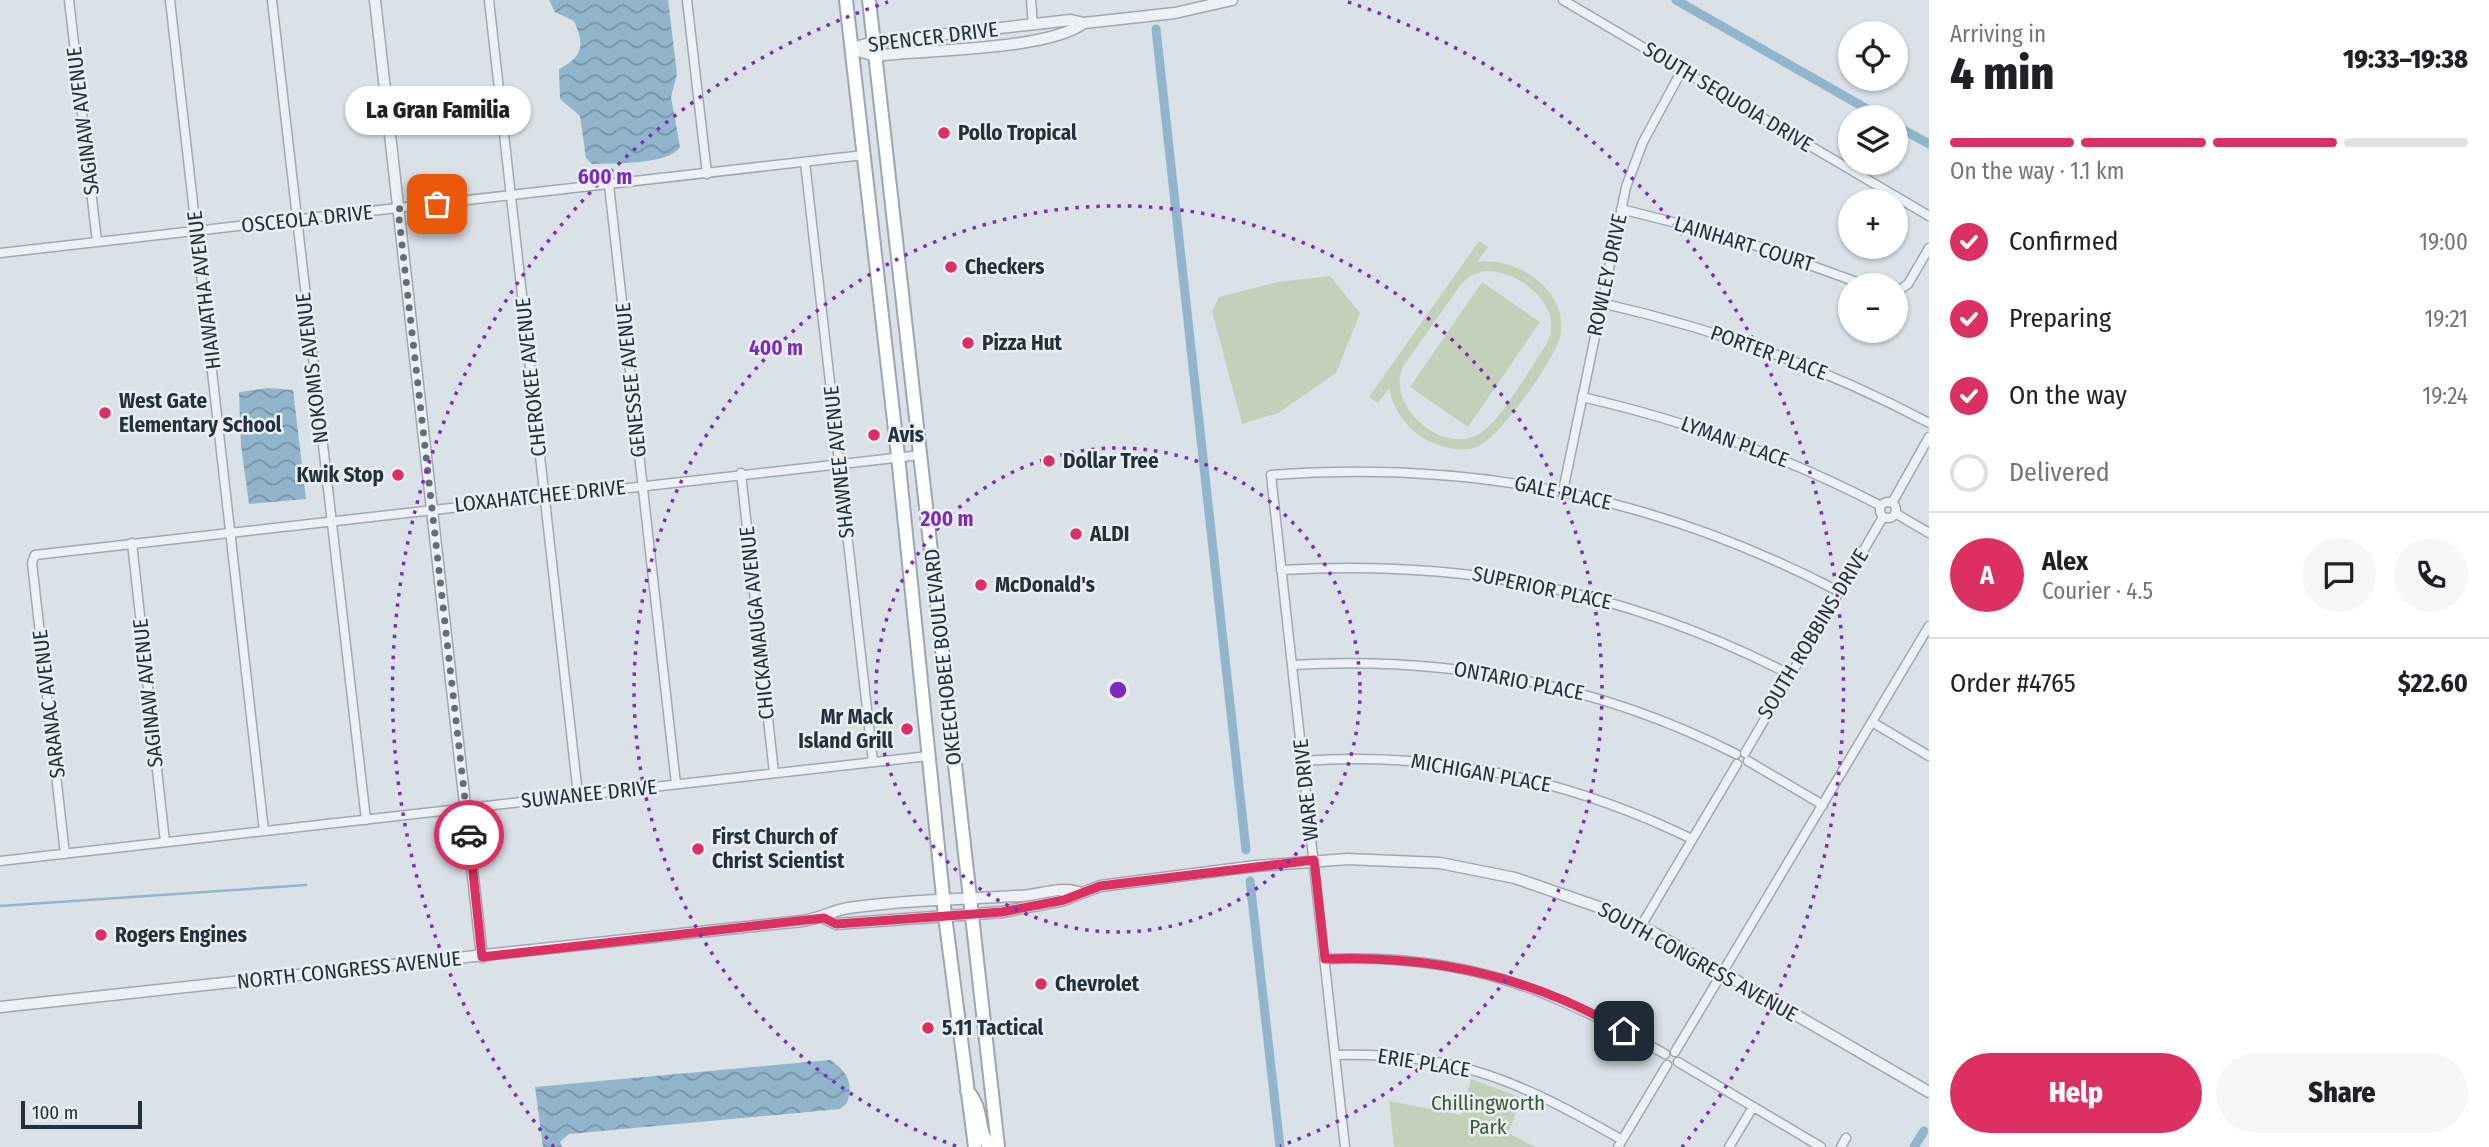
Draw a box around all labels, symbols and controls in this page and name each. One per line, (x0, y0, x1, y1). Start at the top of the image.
street label: SPENCER DRIVE (867, 16, 1000, 58)
text: Arriving in (1950, 20, 2046, 48)
map controls (1838, 21, 1908, 343)
button: locate (1838, 21, 1908, 91)
street label: SOUTH SEQUOIA DRIVE (1638, 36, 1818, 158)
text: 19:33–19:38 (2343, 44, 2468, 75)
street label: SAGINAW AVENUE (61, 45, 105, 197)
text: 4 min (1950, 46, 2054, 101)
callout: La Gran Familia (344, 85, 530, 134)
text: La Gran Familia (366, 96, 510, 124)
button: layers (1838, 105, 1908, 175)
place label: Pollo Tropical (958, 120, 1077, 146)
marker: Pollo Tropical (936, 125, 952, 141)
text: On the way · 1.1 km (1950, 157, 2124, 185)
text: 600 m (578, 164, 632, 190)
pin (407, 174, 467, 234)
icon: bag (418, 185, 456, 223)
button: + (1838, 189, 1908, 259)
street label: OSCEOLA DRIVE (240, 199, 374, 239)
street label: HIAWATHA AVENUE (181, 209, 227, 371)
street label: LAINHART COURT (1671, 210, 1817, 278)
street label: ROWLEY DRIVE (1581, 211, 1633, 339)
icon: check (1950, 223, 1988, 261)
text: Confirmed (2009, 226, 2119, 257)
text: 19:00 (2419, 228, 2468, 256)
place label: Checkers (965, 254, 1044, 280)
marker: Checkers (943, 259, 959, 275)
button: − (1838, 273, 1908, 343)
street label: NOKOMIS AVENUE (290, 291, 334, 445)
street label: CHEROKEE AVENUE (510, 296, 552, 458)
icon: check (1950, 300, 1988, 338)
street label: GENESSEE AVENUE (610, 301, 652, 459)
text: Preparing (2009, 303, 2111, 334)
text: 19:21 (2424, 305, 2468, 333)
street label: PORTER PLACE (1707, 320, 1831, 386)
place label: Pizza Hut (982, 330, 1063, 356)
text: 400 m (749, 335, 803, 361)
marker: Pizza Hut (960, 335, 976, 351)
icon: check (1950, 377, 1988, 415)
text: On the way (2009, 380, 2127, 411)
text: 19:24 (2422, 382, 2468, 410)
street label: SHAWNEE AVENUE (818, 384, 860, 540)
place label: West Gate Elementary School (119, 388, 282, 438)
marker: West Gate Elementary School (97, 405, 113, 421)
street label: LYMAN PLACE (1678, 410, 1793, 474)
place label: Avis (887, 422, 924, 448)
marker: Avis (866, 427, 882, 443)
place label: Dollar Tree (1063, 448, 1159, 474)
marker: Dollar Tree (1041, 453, 1057, 469)
text: Delivered (2009, 457, 2110, 488)
place label: Kwik Stop (297, 462, 384, 488)
marker: Kwik Stop (390, 467, 406, 483)
street label: GALE PLACE (1512, 470, 1614, 516)
street label: LOXAHATCHEE DRIVE (453, 474, 627, 518)
text: 200 m (919, 506, 974, 532)
place label: ALDI (1089, 521, 1129, 547)
street label: CHICKAMAUGA AVENUE (734, 525, 780, 721)
marker: ALDI (1068, 526, 1084, 542)
button: chat (2302, 538, 2376, 612)
button: phone (2394, 538, 2468, 612)
street label: SOUTH ROBBINS DRIVE (1752, 544, 1874, 724)
text: Alex (2042, 546, 2088, 577)
street label: OKEECHOBEE BOULEVARD (919, 547, 967, 767)
text: A (1980, 560, 1994, 591)
street label: SUPERIOR PLACE (1470, 561, 1614, 615)
place label: McDonald's (995, 572, 1095, 598)
marker: McDonald's (973, 577, 989, 593)
text: Courier · 4.5 (2042, 577, 2153, 605)
street label: SAGINAW AVENUE (127, 617, 169, 769)
street label: SARANAC AVENUE (27, 628, 71, 780)
street label: ONTARIO PLACE (1452, 656, 1587, 706)
text: Order #4765 (1950, 668, 2076, 699)
text: $22.60 (2398, 668, 2468, 699)
centre of rings (1106, 678, 1130, 702)
place label: Mr Mack Island Grill (798, 704, 893, 754)
marker: Mr Mack Island Grill (899, 721, 915, 737)
street label: WARE DRIVE (1288, 737, 1324, 842)
street label: MICHIGAN PLACE (1409, 748, 1553, 798)
street label: SUWANEE DRIVE (520, 774, 658, 814)
courier (434, 800, 504, 870)
icon: car (450, 816, 488, 854)
place label: First Church of Christ Scientist (712, 824, 845, 874)
marker: First Church of Christ Scientist (690, 841, 706, 857)
street label: SOUTH CONGRESS AVENUE (1594, 896, 1803, 1028)
place label: Rogers Engines (115, 922, 247, 948)
marker: Rogers Engines (93, 927, 109, 943)
street label: NORTH CONGRESS AVENUE (236, 945, 463, 995)
place label: Chevrolet (1055, 971, 1140, 997)
marker: Chevrolet (1033, 976, 1049, 992)
pin (1594, 1001, 1654, 1061)
icon: home (1605, 1012, 1643, 1050)
place label: 5.11 Tactical (942, 1015, 1044, 1041)
marker: 5.11 Tactical (920, 1020, 936, 1036)
street label: ERIE PLACE (1376, 1043, 1472, 1083)
button: Help (1950, 1053, 2202, 1133)
button: Share (2216, 1053, 2468, 1133)
park label: Chillingworth Park (1431, 1090, 1545, 1140)
scale bar (21, 1098, 142, 1130)
text: 100 m (32, 1101, 78, 1124)

